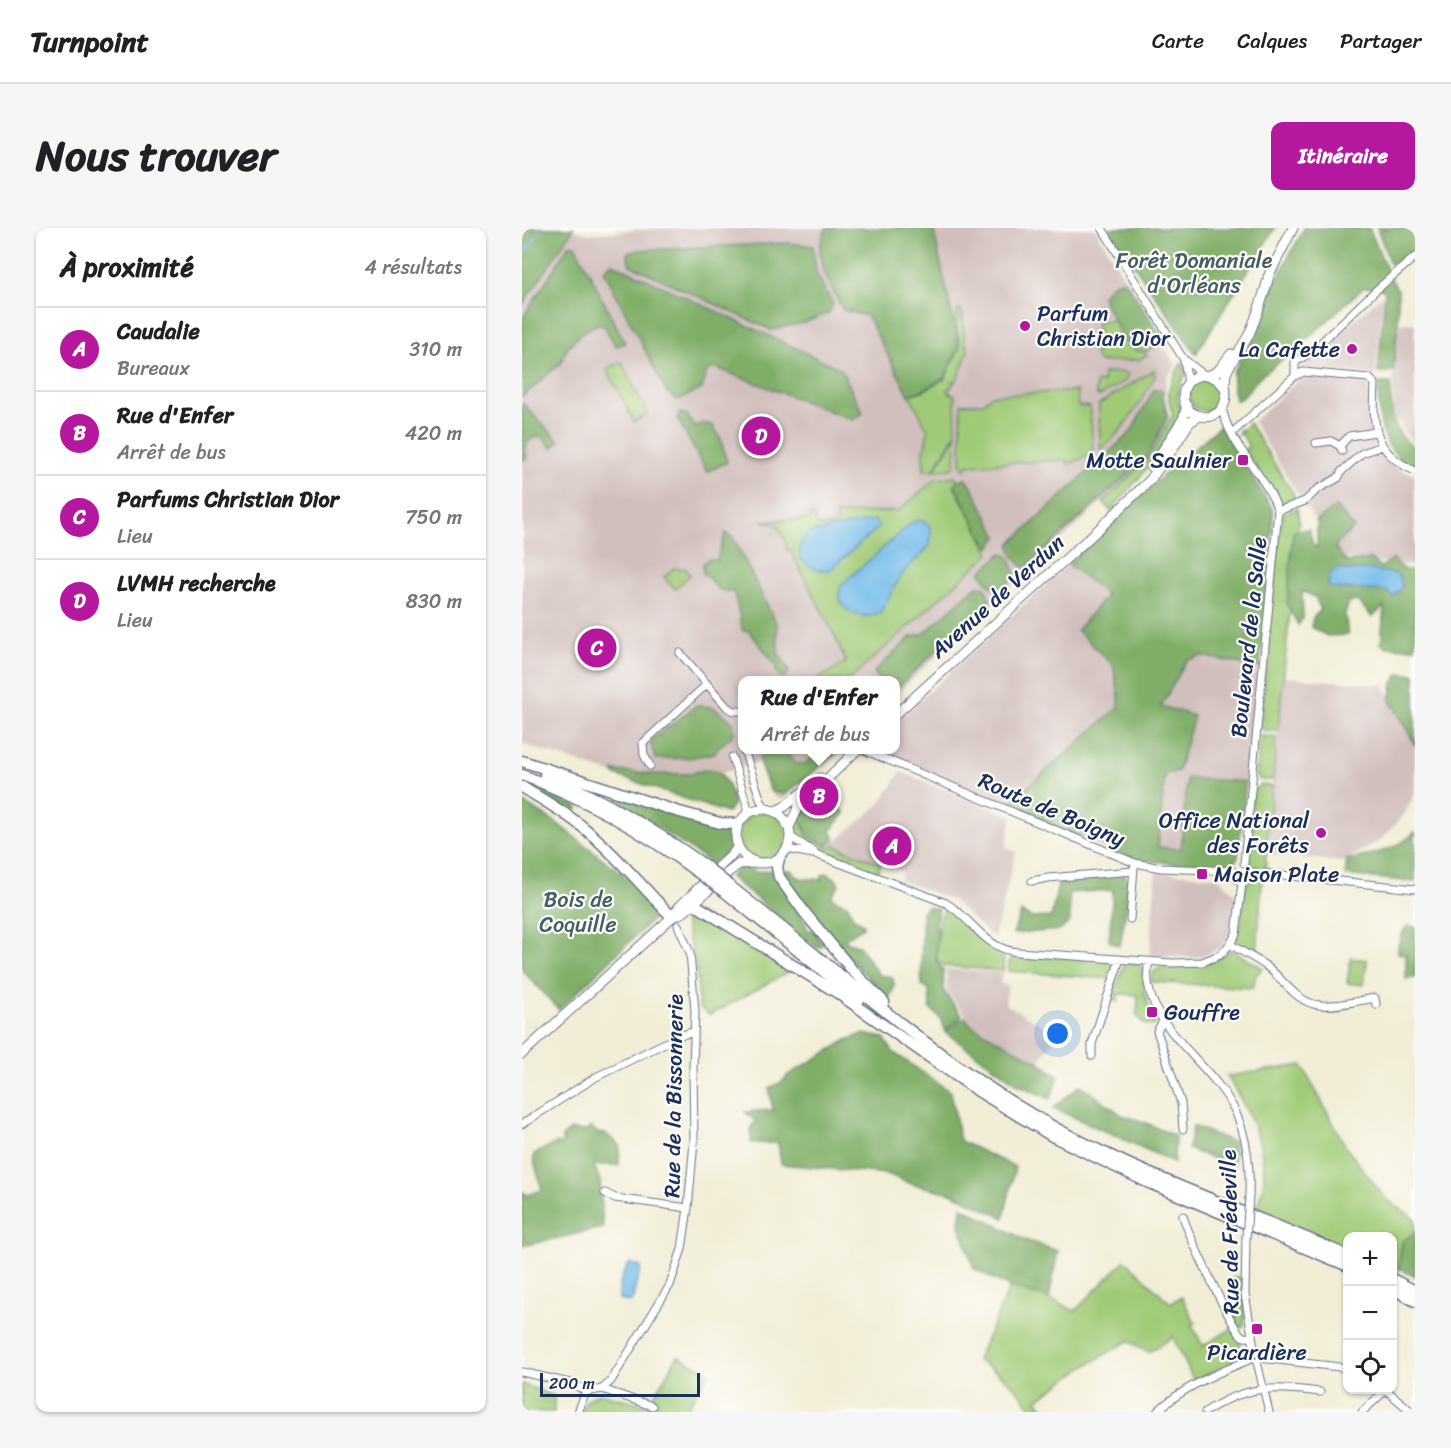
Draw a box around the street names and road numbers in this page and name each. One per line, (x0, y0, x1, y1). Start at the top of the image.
street label: Avenue de Verdun (920, 524, 1074, 669)
street label: Boulevard de la Salle (1219, 535, 1278, 739)
street label: Route de Boigny (972, 761, 1132, 858)
street label: Rue de la Bissonnerie (652, 993, 695, 1198)
street label: Rue de Frédeville (1209, 1149, 1250, 1315)

